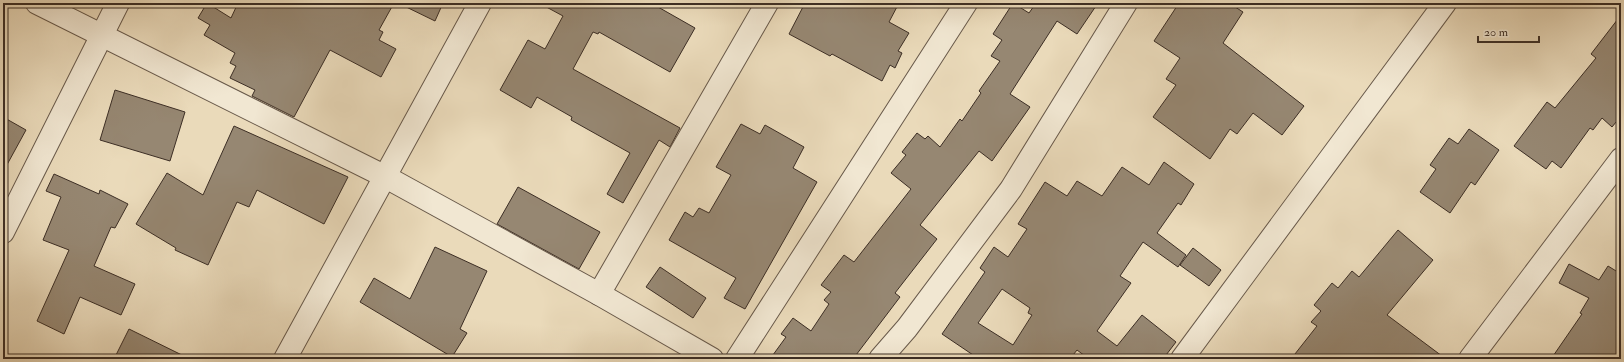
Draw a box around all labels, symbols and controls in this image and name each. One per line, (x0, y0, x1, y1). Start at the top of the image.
scale bar (1478, 18, 1539, 44)
text: 20 m (1484, 25, 1509, 40)

